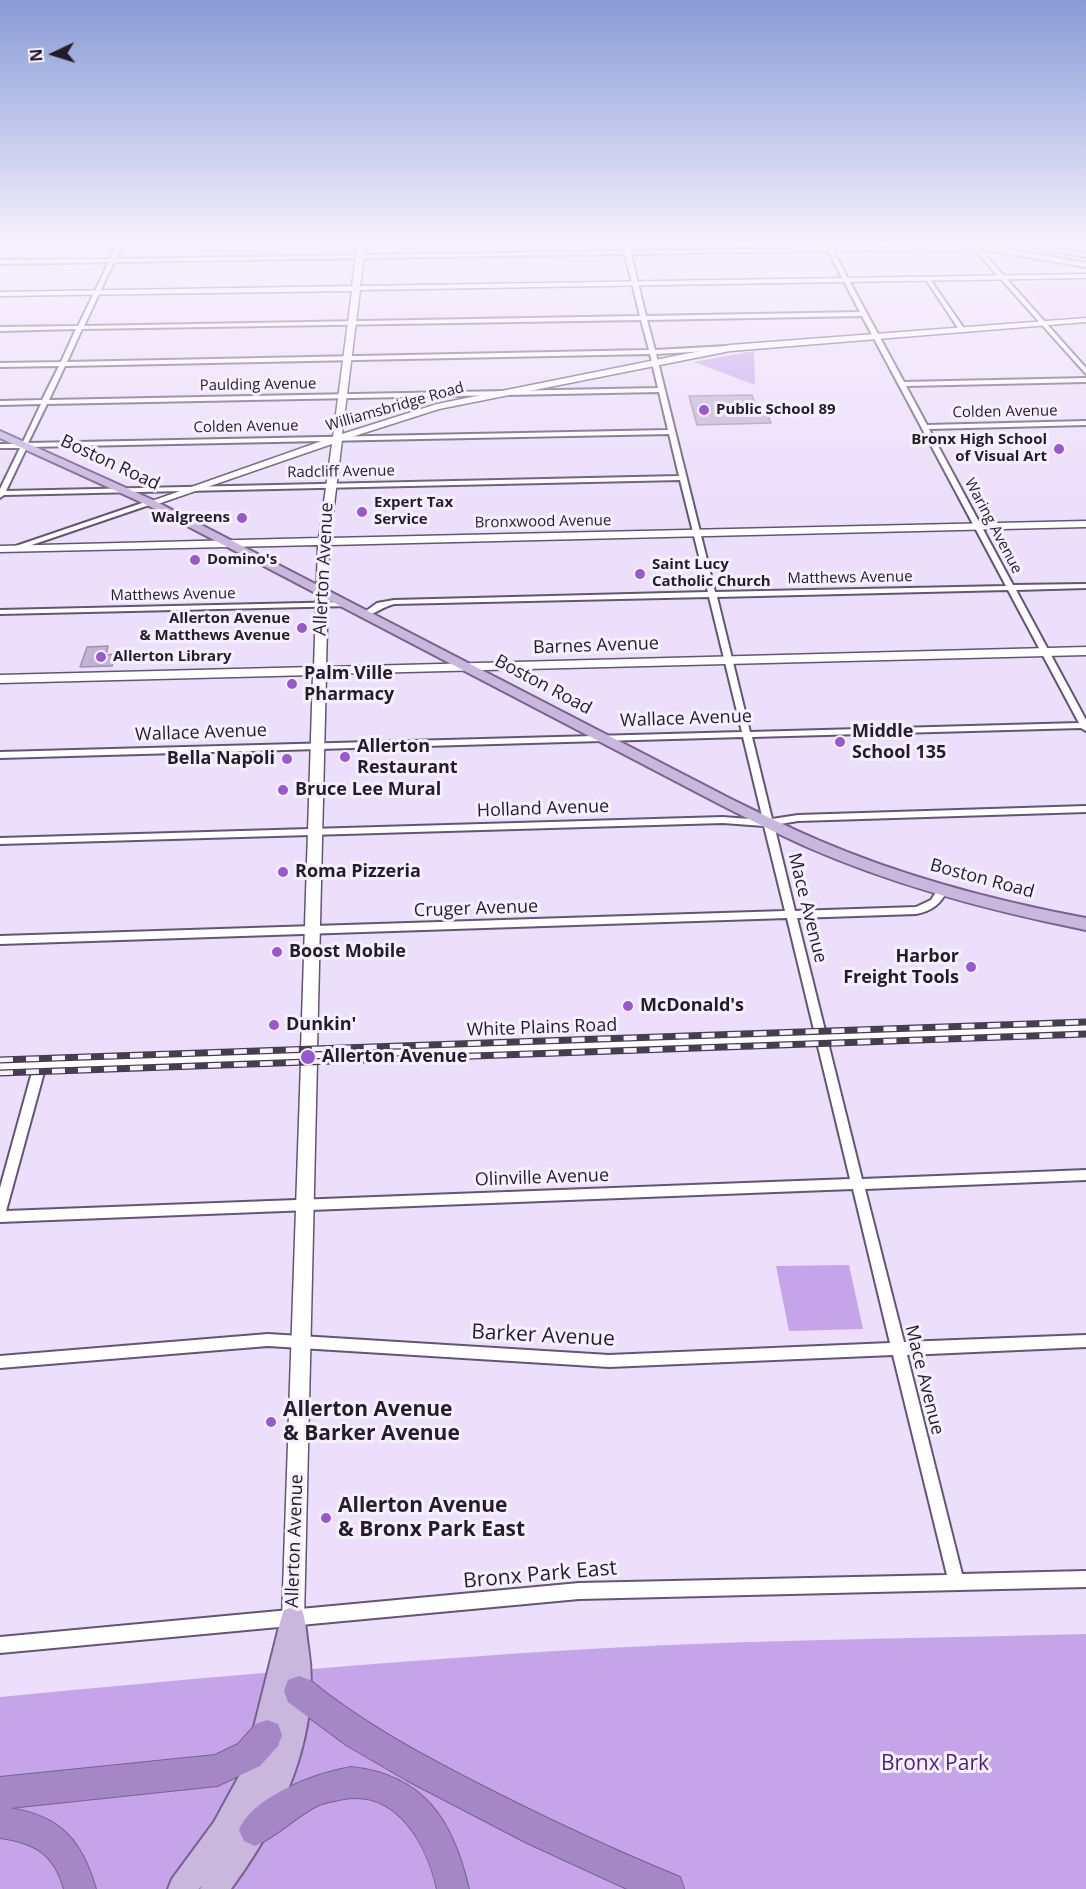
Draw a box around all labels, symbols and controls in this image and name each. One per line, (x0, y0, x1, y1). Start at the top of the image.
north arrow (24, 24, 84, 84)
text: N (25, 48, 47, 63)
street label: Paulding Avenue (199, 375, 317, 395)
street label: Williamsbridge Road (324, 379, 466, 435)
place label: Public School 89 (716, 401, 836, 419)
street label: Colden Avenue (952, 402, 1058, 422)
marker: Public School 89 (697, 403, 711, 417)
street label: Colden Avenue (193, 417, 299, 437)
street label: Boston Road (57, 431, 163, 495)
place label: Bronx High School of Visual Art (911, 431, 1047, 466)
marker: Bronx High School of Visual Art (1052, 442, 1066, 456)
street label: Radcliff Avenue (287, 462, 395, 482)
street label: Waring Avenue (960, 475, 1026, 577)
place label: Expert Tax Service (374, 494, 453, 529)
street label: Allerton Avenue (310, 502, 338, 636)
marker: Expert Tax Service (355, 505, 369, 519)
place label: Walgreens (152, 509, 230, 527)
marker: Walgreens (235, 511, 249, 525)
street label: Bronxwood Avenue (474, 512, 612, 532)
place label: Domino's (207, 551, 277, 569)
marker: Domino's (188, 553, 202, 567)
place label: Saint Lucy Catholic Church (652, 556, 771, 591)
marker: Saint Lucy Catholic Church (633, 567, 647, 581)
street label: Matthews Avenue (787, 568, 913, 588)
street label: Matthews Avenue (110, 585, 236, 605)
place label: Allerton Avenue & Matthews Avenue (139, 610, 290, 645)
marker: Allerton Avenue & Matthews Avenue (295, 621, 309, 635)
street label: Barnes Avenue (533, 633, 659, 659)
place label: Allerton Library (113, 648, 231, 666)
marker: Allerton Library (94, 650, 108, 664)
street label: Boston Road (491, 650, 595, 720)
place label: Palm Ville Pharmacy (304, 663, 394, 706)
marker: Palm Ville Pharmacy (285, 677, 299, 691)
street label: Wallace Avenue (620, 706, 752, 732)
street label: Wallace Avenue (135, 720, 267, 746)
place label: Middle School 135 (852, 721, 946, 764)
marker: Middle School 135 (833, 735, 847, 749)
place label: Allerton Restaurant (357, 736, 458, 778)
place label: Bella Napoli (167, 748, 275, 770)
marker: Allerton Restaurant (338, 750, 352, 764)
marker: Bella Napoli (280, 752, 294, 766)
place label: Bruce Lee Mural (295, 779, 441, 801)
marker: Bruce Lee Mural (276, 783, 290, 797)
street label: Holland Avenue (476, 796, 610, 822)
street label: Mace Avenue (783, 851, 831, 965)
street label: Boston Road (928, 855, 1036, 903)
place label: Roma Pizzeria (295, 861, 421, 883)
marker: Roma Pizzeria (276, 865, 290, 879)
street label: Cruger Avenue (414, 896, 538, 922)
place label: Boost Mobile (289, 941, 406, 963)
marker: Boost Mobile (270, 945, 284, 959)
place label: Harbor Freight Tools (843, 946, 959, 988)
marker: Harbor Freight Tools (964, 960, 978, 974)
place label: McDonald's (640, 995, 744, 1017)
marker: McDonald's (621, 999, 635, 1013)
place label: Dunkin' (286, 1014, 356, 1036)
street label: White Plains Road (466, 1015, 618, 1041)
marker: Dunkin' (267, 1018, 281, 1032)
place label: Allerton Avenue (322, 1046, 467, 1068)
marker: Allerton Avenue (299, 1048, 317, 1066)
street label: Olinville Avenue (475, 1165, 609, 1191)
street label: Barker Avenue (471, 1320, 615, 1352)
street label: Mace Avenue (900, 1323, 948, 1437)
place label: Allerton Avenue & Barker Avenue (283, 1397, 460, 1447)
marker: Allerton Avenue & Barker Avenue (264, 1415, 278, 1429)
street label: Allerton Avenue (282, 1474, 308, 1608)
place label: Allerton Avenue & Bronx Park East (338, 1493, 525, 1543)
marker: Allerton Avenue & Bronx Park East (319, 1511, 333, 1525)
street label: Bronx Park East (462, 1556, 618, 1594)
park label: Bronx Park (881, 1751, 989, 1777)

